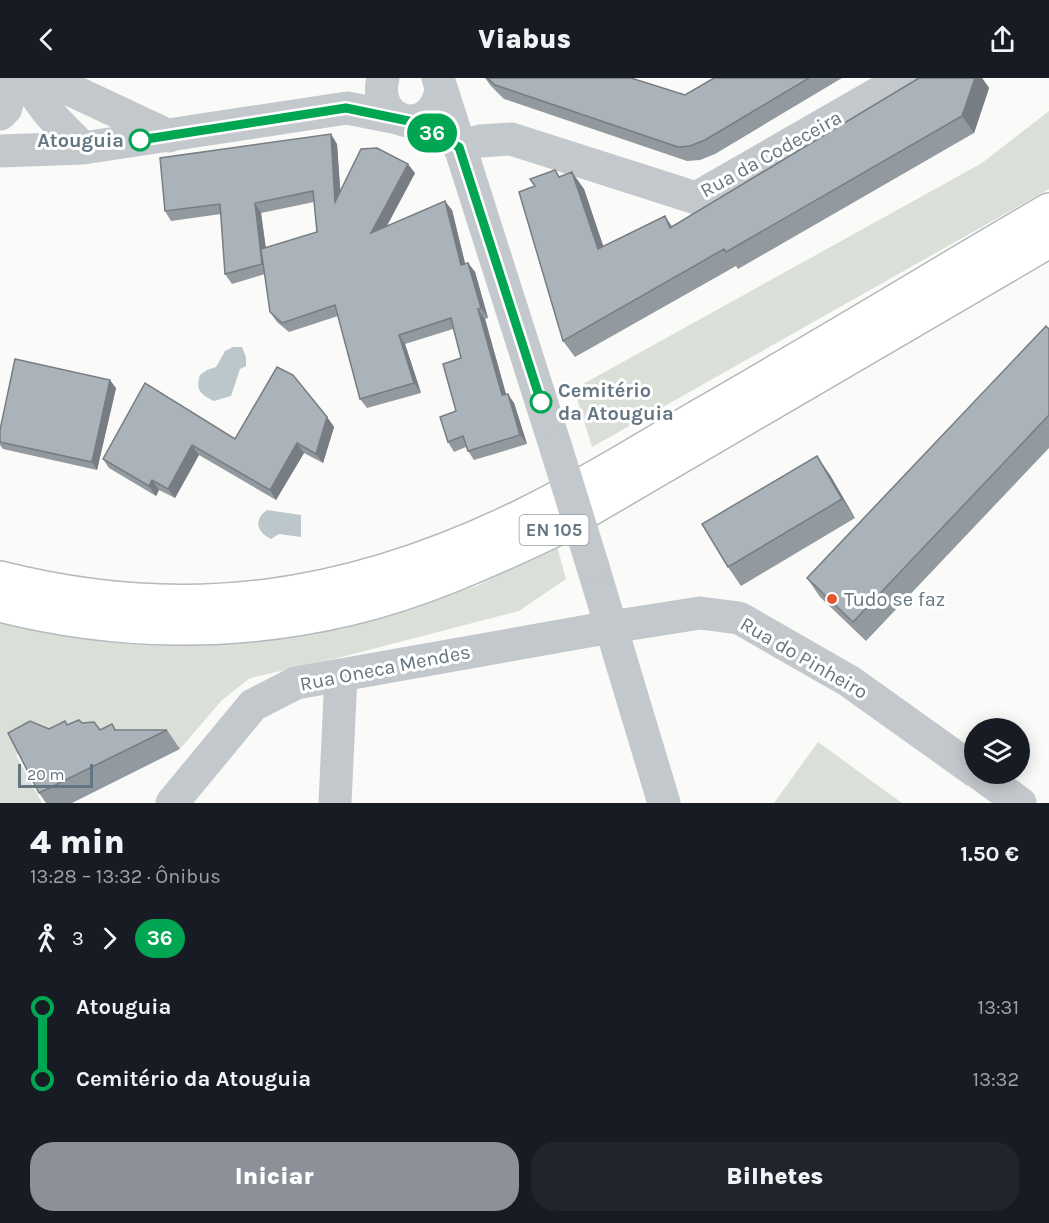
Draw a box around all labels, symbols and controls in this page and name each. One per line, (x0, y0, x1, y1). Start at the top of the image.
icon: back (30, 23, 63, 56)
text: Viabus (478, 23, 571, 55)
icon: share (986, 23, 1019, 56)
street label: Rua da Codeceira (696, 106, 846, 202)
line badge: 36 (405, 114, 459, 152)
text: 36 (419, 121, 445, 145)
place label: Atouguia (37, 129, 124, 152)
marker: Atouguia (129, 129, 151, 151)
place label: Cemitério da Atouguia (558, 379, 674, 425)
marker: Cemitério da Atouguia (530, 391, 552, 413)
road number: EN 105 (520, 515, 588, 545)
place label: Tudo se faz (844, 588, 945, 611)
marker: Tudo se faz (825, 592, 839, 606)
street label: Rua do Pinheiro (736, 612, 872, 704)
street label: Rua Oneca Mendes (298, 640, 472, 696)
map controls (964, 718, 1030, 784)
button: layers (964, 718, 1030, 784)
scale bar (18, 761, 93, 788)
text: 20 m (27, 765, 65, 784)
text: 4 min (30, 823, 125, 861)
text: 1.50 € (960, 841, 1019, 867)
text: 13:28 – 13:32 · Ônibus (30, 865, 221, 888)
icon: walk (30, 922, 63, 955)
icon: forward (93, 922, 126, 955)
text: 36 (147, 926, 173, 950)
text: 3 (72, 927, 84, 950)
text: Atouguia (76, 994, 171, 1020)
text: 13:31 (978, 996, 1019, 1019)
text: Cemitério da Atouguia (76, 1066, 311, 1092)
text: 13:32 (973, 1068, 1019, 1091)
button: Iniciar (30, 1142, 519, 1211)
button: Bilhetes (531, 1142, 1019, 1211)

